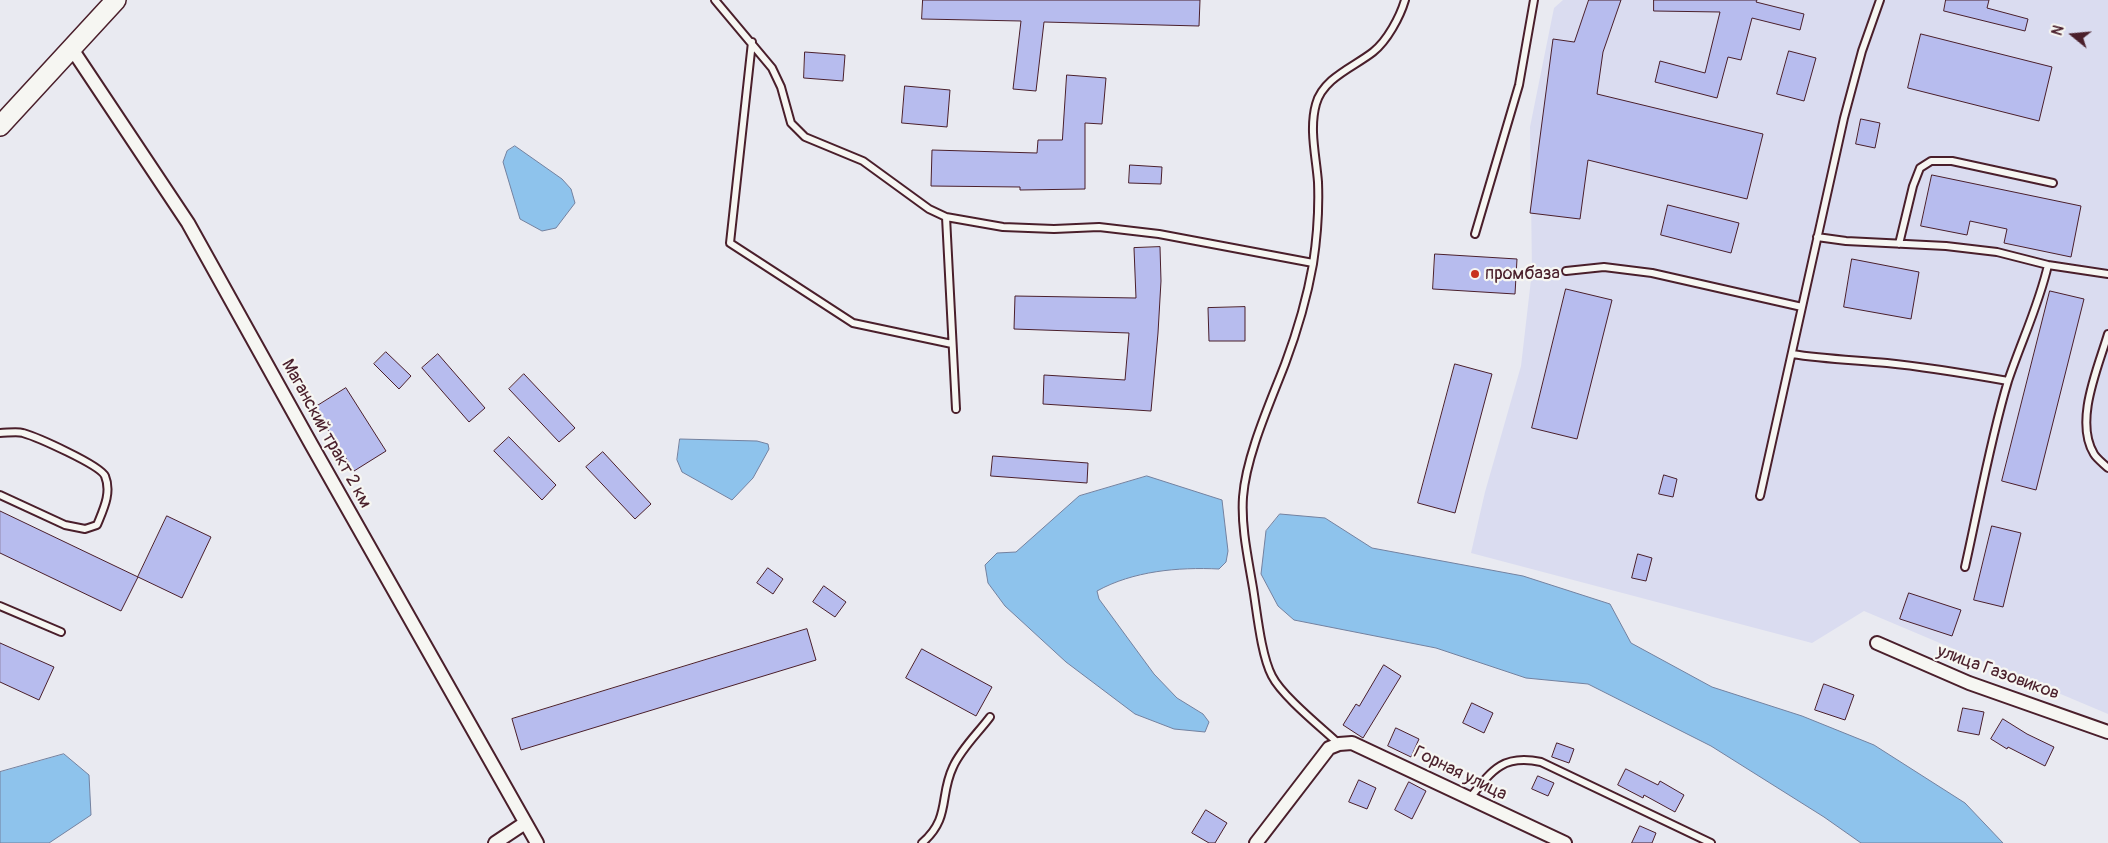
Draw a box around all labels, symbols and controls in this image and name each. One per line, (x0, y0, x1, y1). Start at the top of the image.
north arrow (2048, 10, 2098, 60)
text: N (2049, 23, 2068, 37)
place label: промбаза (1485, 263, 1560, 285)
marker: промбаза (1469, 268, 1481, 280)
street label: Маганский тракт 2 км (276, 356, 376, 512)
street label: улица Газовиков (1934, 641, 2062, 705)
street label: Горная улица (1410, 742, 1510, 806)

